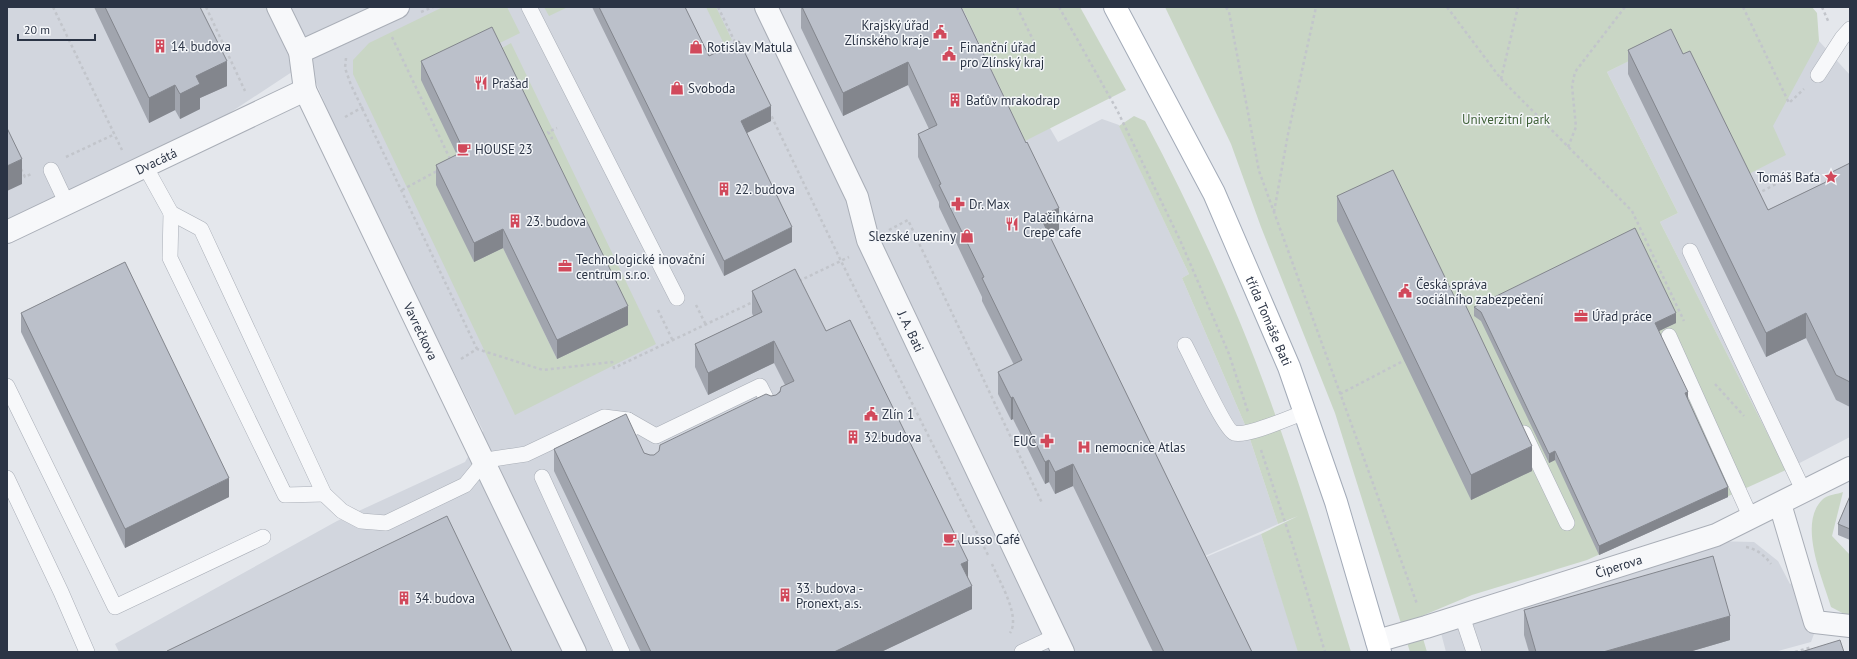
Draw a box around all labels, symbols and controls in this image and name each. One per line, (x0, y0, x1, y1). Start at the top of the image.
scale bar (18, 16, 95, 42)
place label: Krajský úřad Zlínského kraje (845, 17, 929, 49)
text: 20 m (24, 22, 50, 37)
public building icon: Krajský úřad Zlínského kraje (932, 24, 948, 40)
building icon: 14. budova (152, 38, 168, 54)
place label: 14. budova (171, 38, 231, 55)
shop icon: Rotislav Matula (688, 39, 704, 55)
place label: Rotislav Matula (707, 39, 792, 56)
place label: Finanční úřad pro Zlínský kraj (960, 39, 1044, 71)
public building icon: Finanční úřad pro Zlínský kraj (941, 46, 957, 62)
restaurant icon: Prašad (473, 75, 489, 91)
place label: Prašad (492, 75, 529, 92)
shop icon: Svoboda (669, 80, 685, 96)
place label: Svoboda (688, 80, 735, 97)
building icon: Baťův mrakodrap (947, 92, 963, 108)
place label: Baťův mrakodrap (966, 92, 1060, 109)
park label: Univerzitní park (1462, 111, 1551, 128)
cafe icon: HOUSE 23 (456, 141, 472, 157)
place label: HOUSE 23 (475, 141, 533, 158)
street label: Dvacátá (133, 144, 180, 179)
place label: Tomáš Baťa (1757, 169, 1820, 186)
place icon: Tomáš Baťa (1823, 169, 1839, 185)
building icon: 22. budova (716, 181, 732, 197)
place label: 22. budova (735, 181, 795, 198)
pharmacy icon: Dr. Max (950, 196, 966, 212)
place label: Dr. Max (969, 196, 1010, 213)
place label: Palačinkárna Crepe cafe (1023, 209, 1094, 241)
building icon: 23. budova (507, 213, 523, 229)
place label: 23. budova (526, 213, 586, 230)
restaurant icon: Palačinkárna Crepe cafe (1004, 216, 1020, 232)
place label: Slezské uzeniny (868, 228, 956, 245)
shop icon: Slezské uzeniny (959, 228, 975, 244)
place label: Technologické inovační centrum s.r.o. (576, 251, 705, 283)
office icon: Technologické inovační centrum s.r.o. (557, 258, 573, 274)
street label: třída Tomáše Bati (1242, 274, 1295, 369)
place label: Česká správa sociálního zabezpečení (1416, 276, 1544, 308)
public building icon: Česká správa sociálního zabezpečení (1397, 283, 1413, 299)
street label: Vavrečkova (399, 299, 441, 363)
street label: J. A. Bati (893, 307, 928, 355)
office icon: Úřad práce (1573, 308, 1589, 324)
place label: Úřad práce (1592, 308, 1652, 325)
public building icon: Zlín 1 (863, 406, 879, 422)
place label: Zlín 1 (882, 406, 914, 423)
building icon: 32.budova (845, 429, 861, 445)
place label: 32.budova (864, 429, 922, 446)
place label: EUC (1013, 433, 1036, 450)
pharmacy icon: EUC (1039, 433, 1055, 449)
hospital icon: nemocnice Atlas (1076, 439, 1092, 455)
place label: nemocnice Atlas (1095, 439, 1185, 456)
cafe icon: Lusso Café (942, 531, 958, 547)
place label: Lusso Café (961, 531, 1020, 548)
street label: Čiperova (1593, 551, 1644, 582)
place label: 33. budova - Pronext, a.s. (796, 580, 863, 612)
building icon: 33. budova - Pronext, a.s. (777, 587, 793, 603)
building icon: 34. budova (396, 590, 412, 606)
place label: 34. budova (415, 590, 475, 607)

